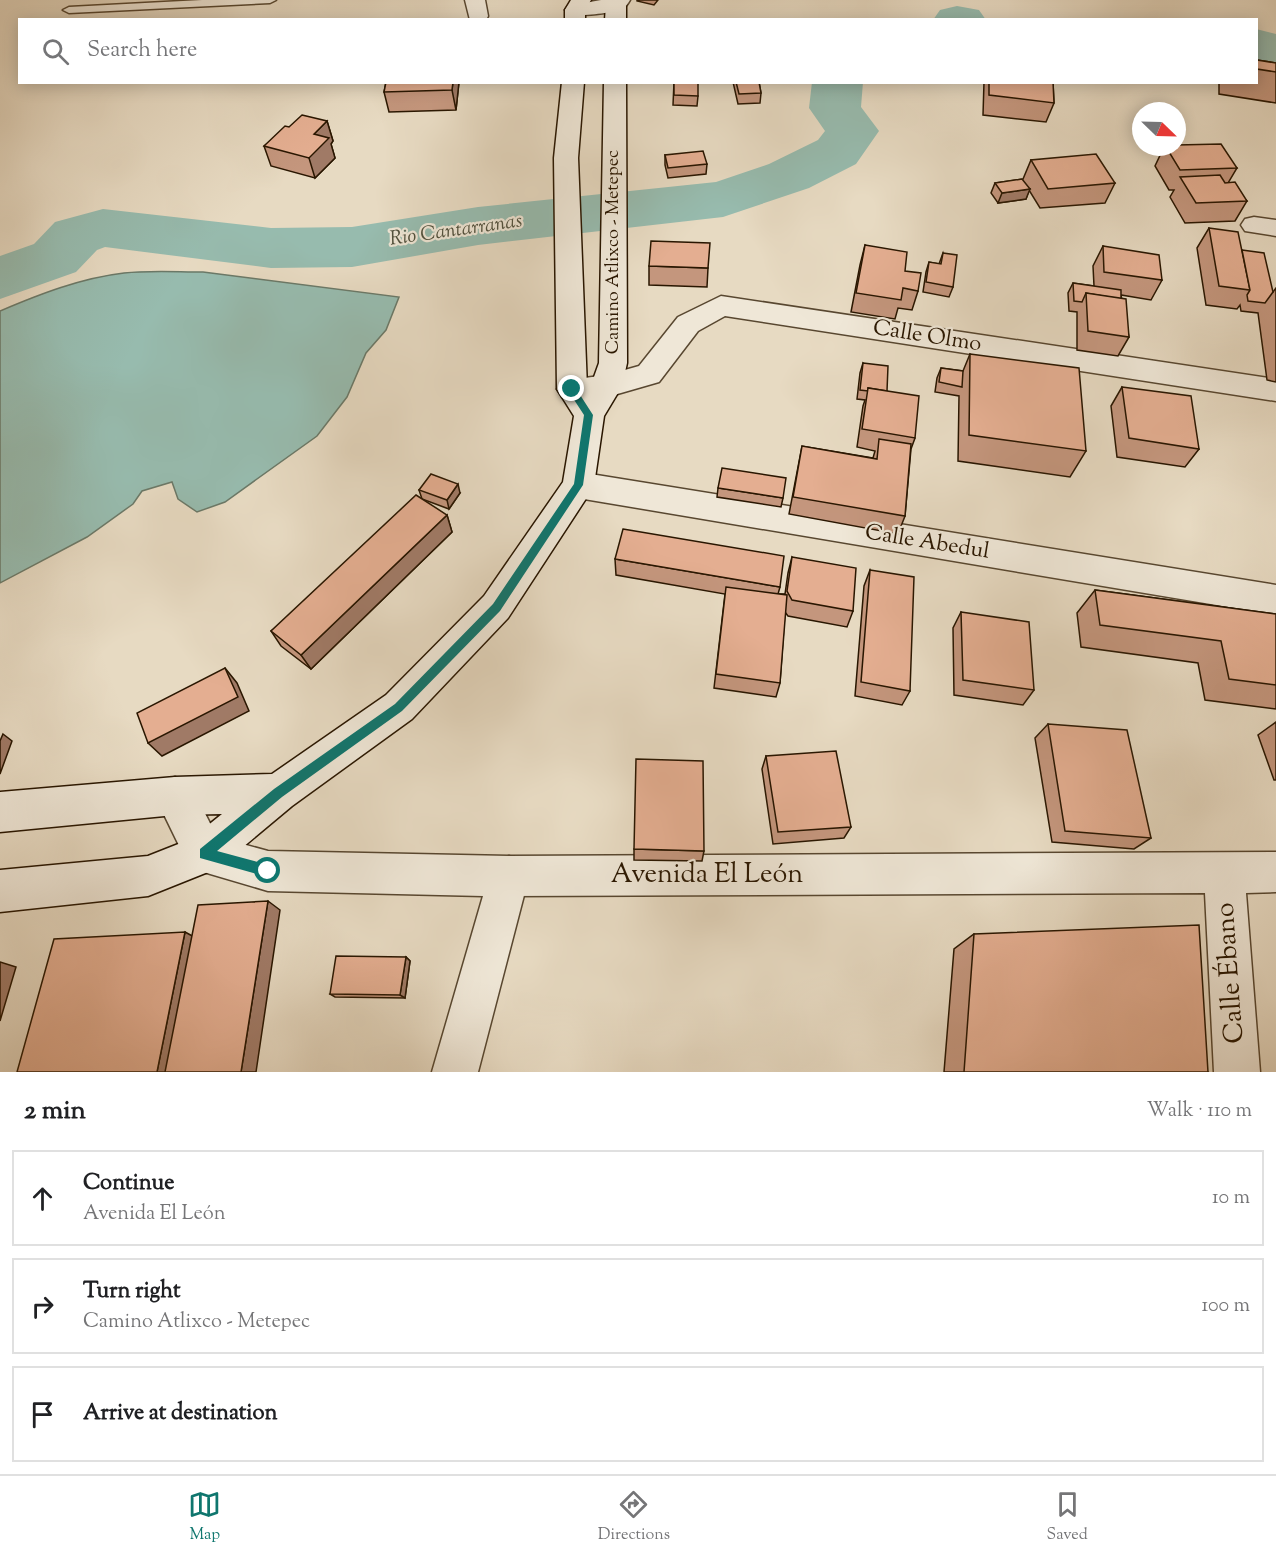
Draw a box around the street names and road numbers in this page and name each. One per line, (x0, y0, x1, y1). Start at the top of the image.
street label: Camino Atlixco - Metepec (601, 150, 627, 354)
street label: Calle Olmo (870, 313, 984, 361)
street label: Calle Abedul (863, 517, 991, 569)
street label: Avenida El León (611, 856, 803, 895)
street label: Calle Ébano (1207, 901, 1255, 1045)

